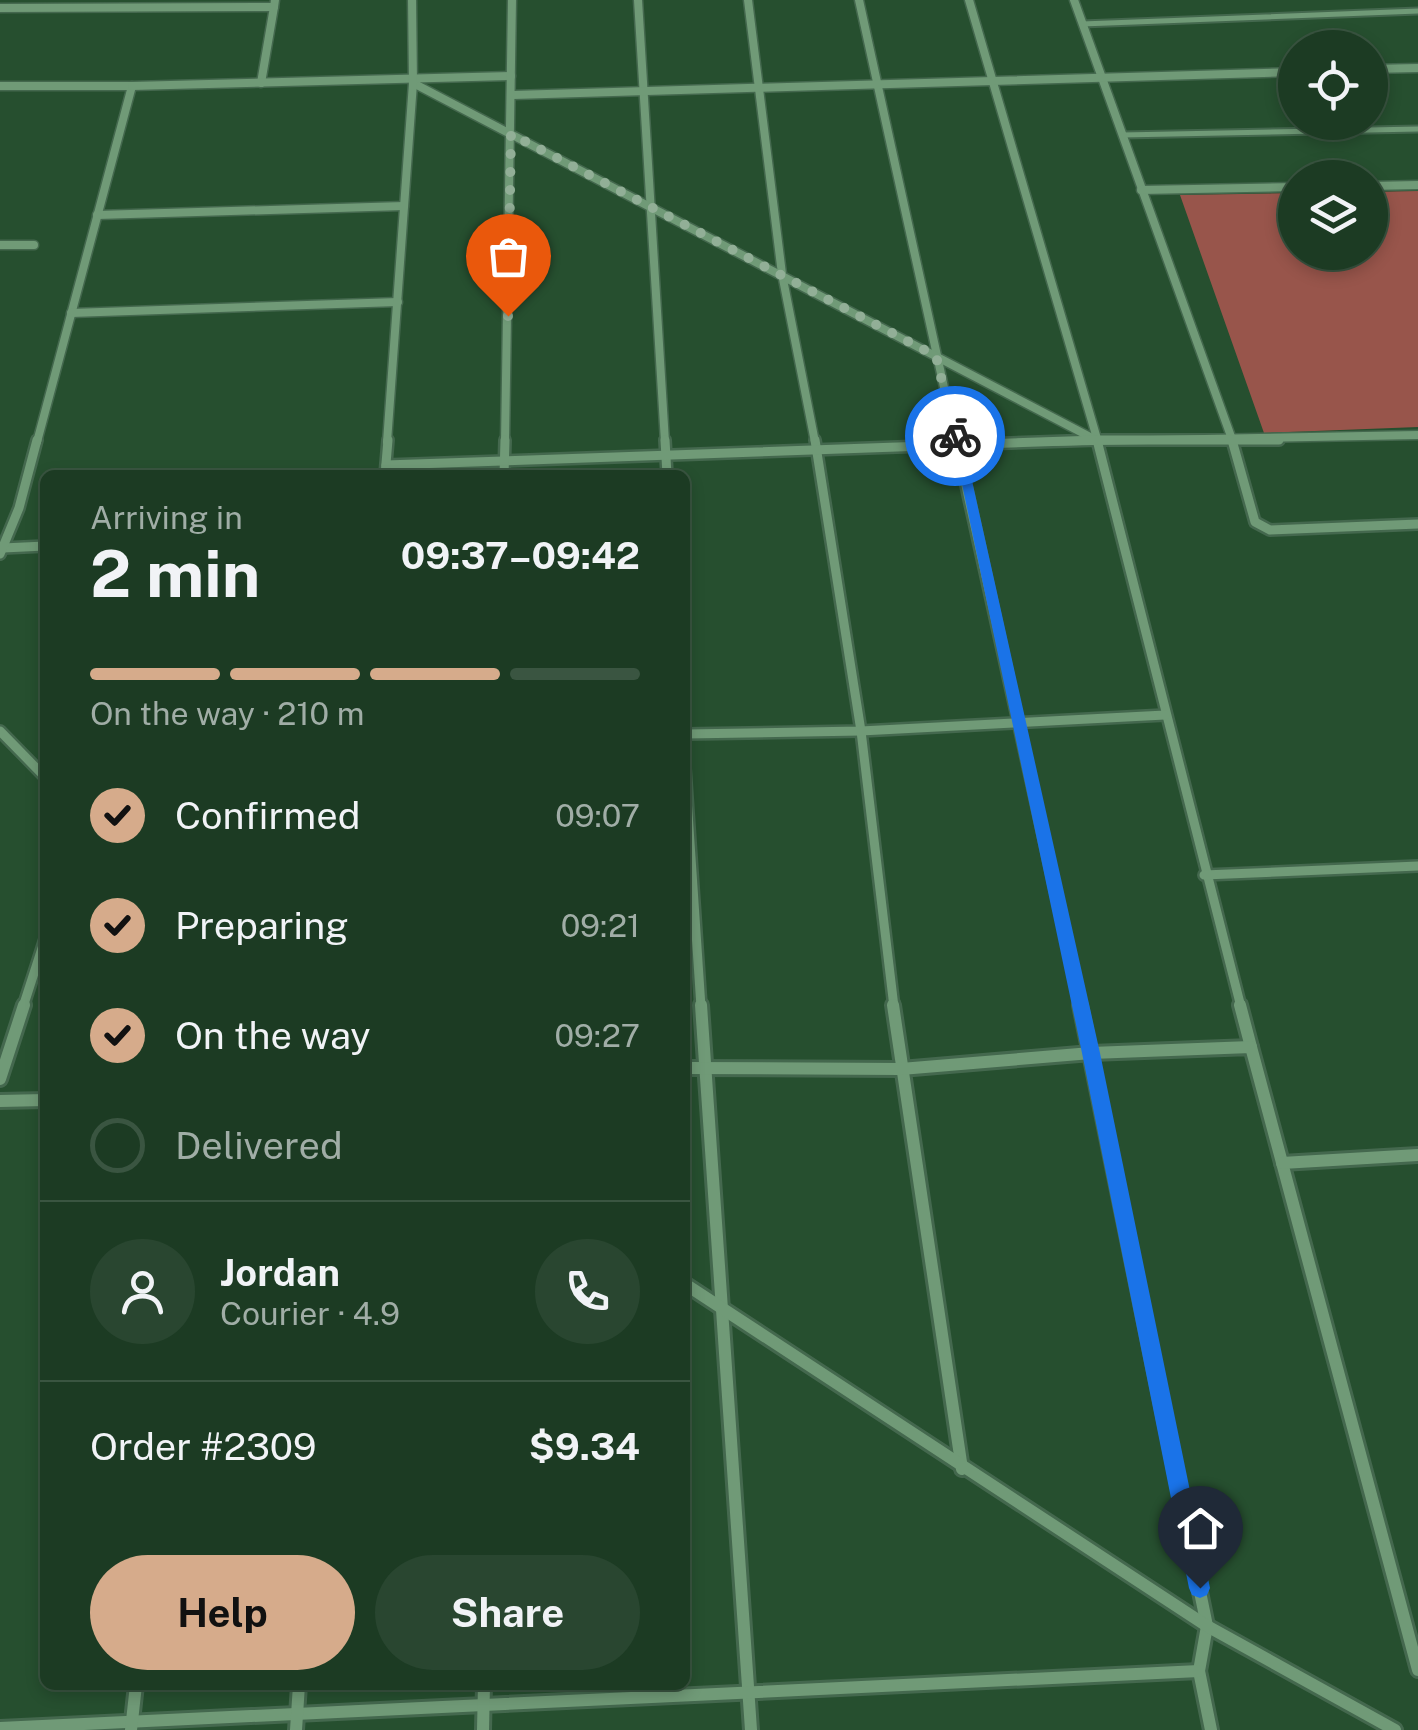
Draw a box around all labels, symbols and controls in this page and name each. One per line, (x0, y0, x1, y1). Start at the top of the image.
map controls (1278, 30, 1388, 270)
button: locate (1278, 30, 1388, 140)
button: layers (1278, 160, 1388, 270)
pin (466, 214, 551, 317)
icon: bag (481, 229, 536, 284)
courier (905, 386, 1005, 486)
icon: bike (928, 409, 983, 464)
text: Arriving in (90, 499, 243, 536)
text: 09:37–09:42 (401, 533, 640, 578)
text: 2 min (90, 535, 260, 612)
text: On the way · 210 m (90, 695, 364, 732)
icon: check (90, 788, 145, 843)
text: Confirmed (175, 793, 360, 838)
text: 09:07 (555, 797, 640, 834)
icon: check (90, 898, 145, 953)
text: Preparing (175, 903, 349, 948)
text: 09:21 (561, 907, 640, 944)
icon: check (90, 1008, 145, 1063)
text: On the way (175, 1013, 371, 1058)
text: 09:27 (554, 1017, 640, 1054)
text: Delivered (175, 1123, 343, 1168)
button: person (90, 1239, 195, 1344)
button: phone (535, 1239, 640, 1344)
text: Jordan (220, 1250, 340, 1295)
text: Courier · 4.9 (220, 1295, 400, 1332)
text: Order #2309 (90, 1424, 316, 1469)
text: $9.34 (529, 1424, 640, 1469)
pin (1158, 1486, 1243, 1589)
icon: home (1173, 1501, 1228, 1556)
button: Help (90, 1555, 355, 1670)
button: Share (375, 1555, 640, 1670)

